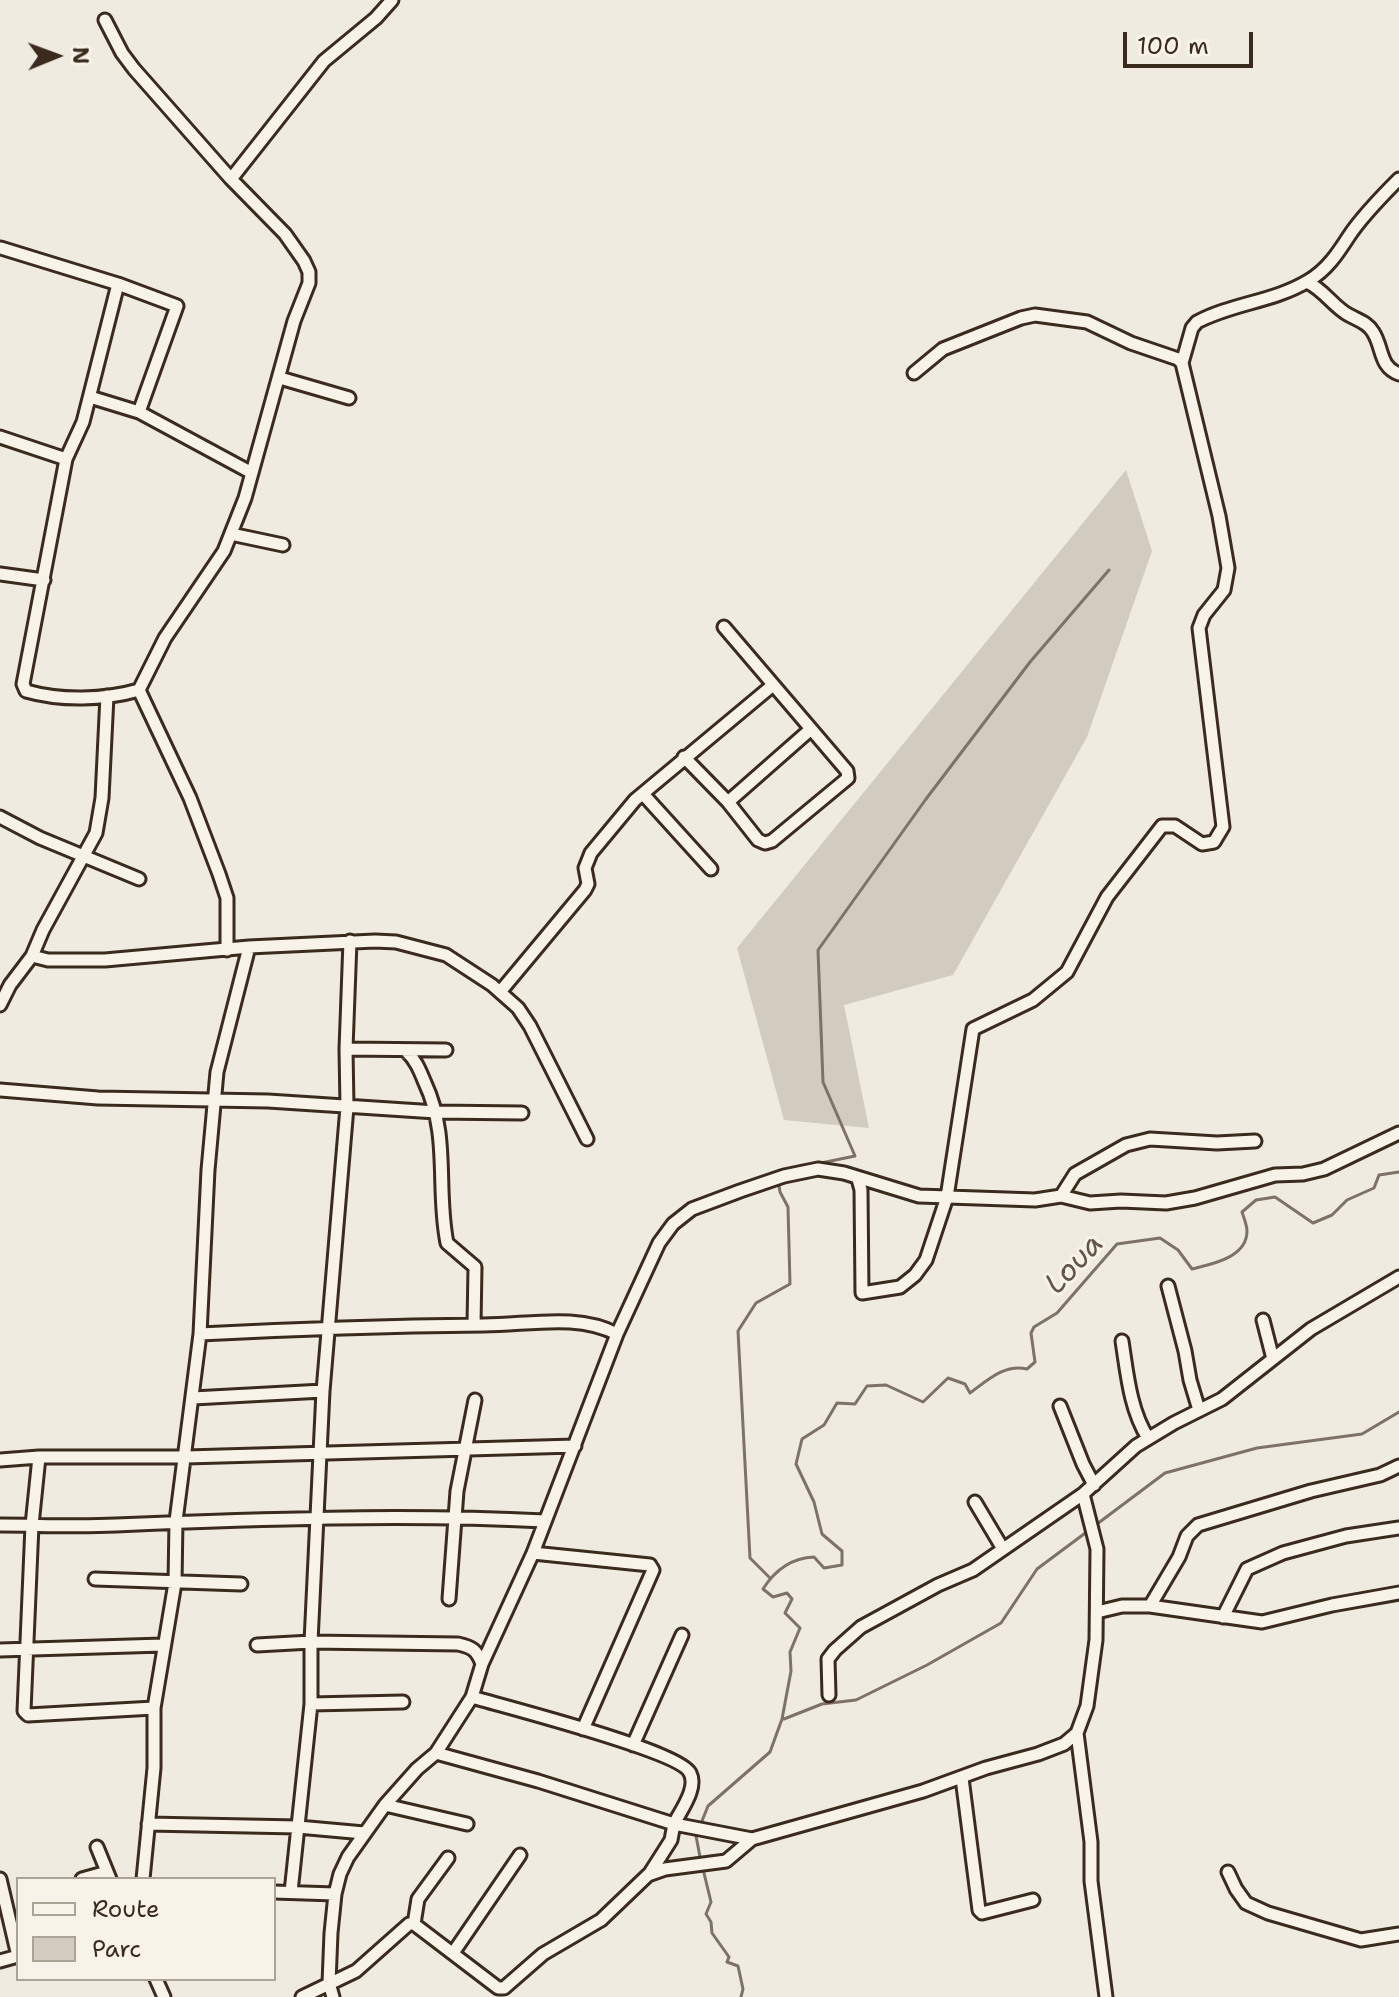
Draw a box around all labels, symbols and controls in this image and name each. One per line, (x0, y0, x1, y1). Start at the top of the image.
north arrow (16, 16, 96, 96)
scale bar (1127, 16, 1257, 66)
text: 100 m (1137, 30, 1209, 62)
text: N (66, 47, 95, 65)
water label: Loua (1038, 1227, 1112, 1303)
legend (16, 1877, 276, 1981)
text: Route (92, 1893, 160, 1925)
text: Parc (92, 1933, 141, 1965)

